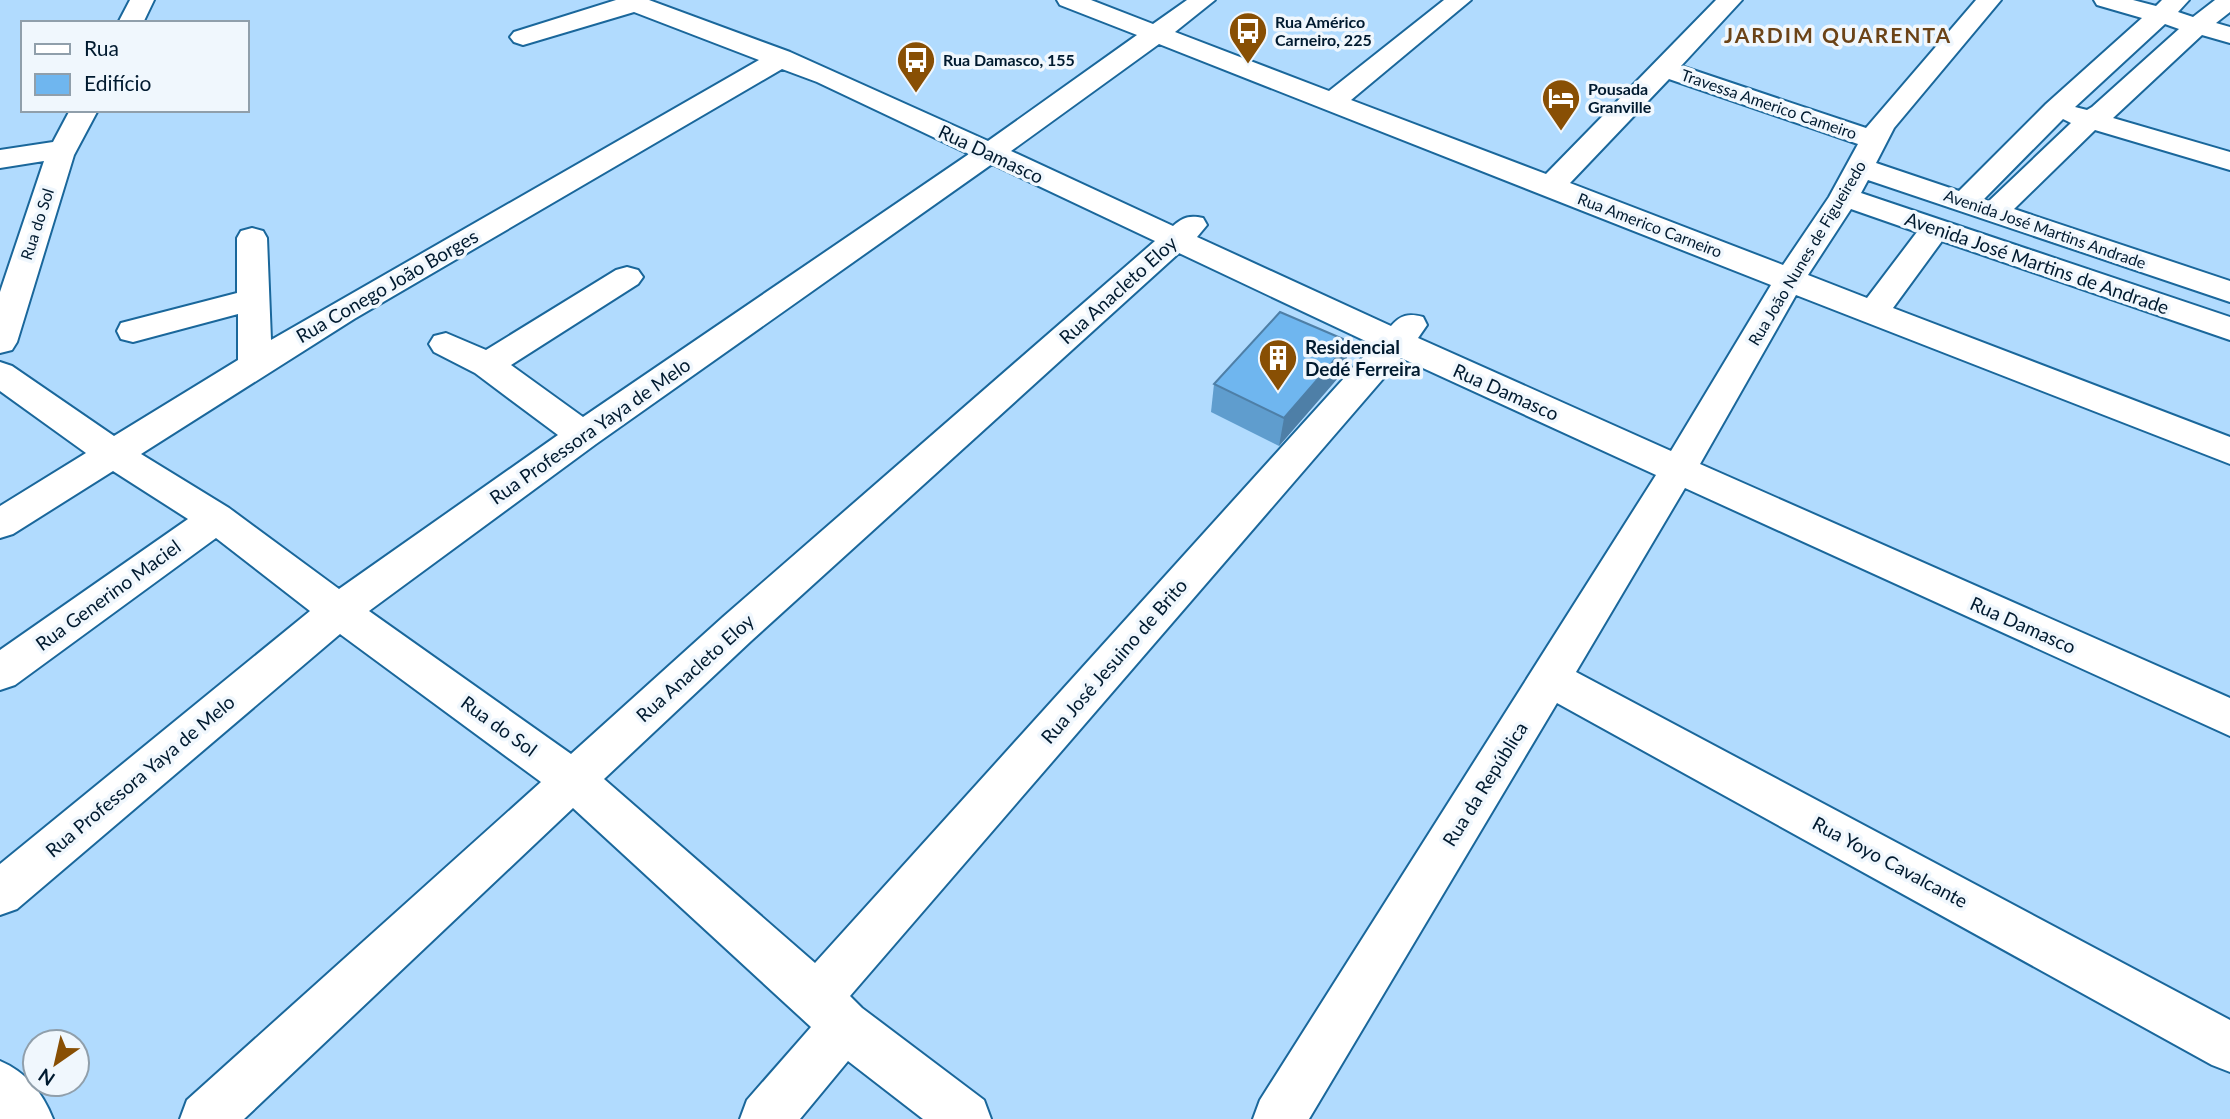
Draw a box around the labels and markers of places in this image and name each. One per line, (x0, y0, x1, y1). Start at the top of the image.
bus stop icon: Rua Américo Carneiro, 225 (1227, 10, 1269, 65)
place label: Rua Américo Carneiro, 225 (1275, 12, 1372, 49)
bus stop icon: Rua Damasco, 155 (895, 39, 937, 94)
place label: Rua Damasco, 155 (943, 50, 1075, 69)
hotel icon: Pousada Granville (1540, 77, 1582, 132)
place label: Pousada Granville (1588, 79, 1652, 116)
place label: Residencial Dedé Ferreira (1305, 335, 1421, 380)
building icon: Residencial Dedé Ferreira (1257, 337, 1299, 392)

